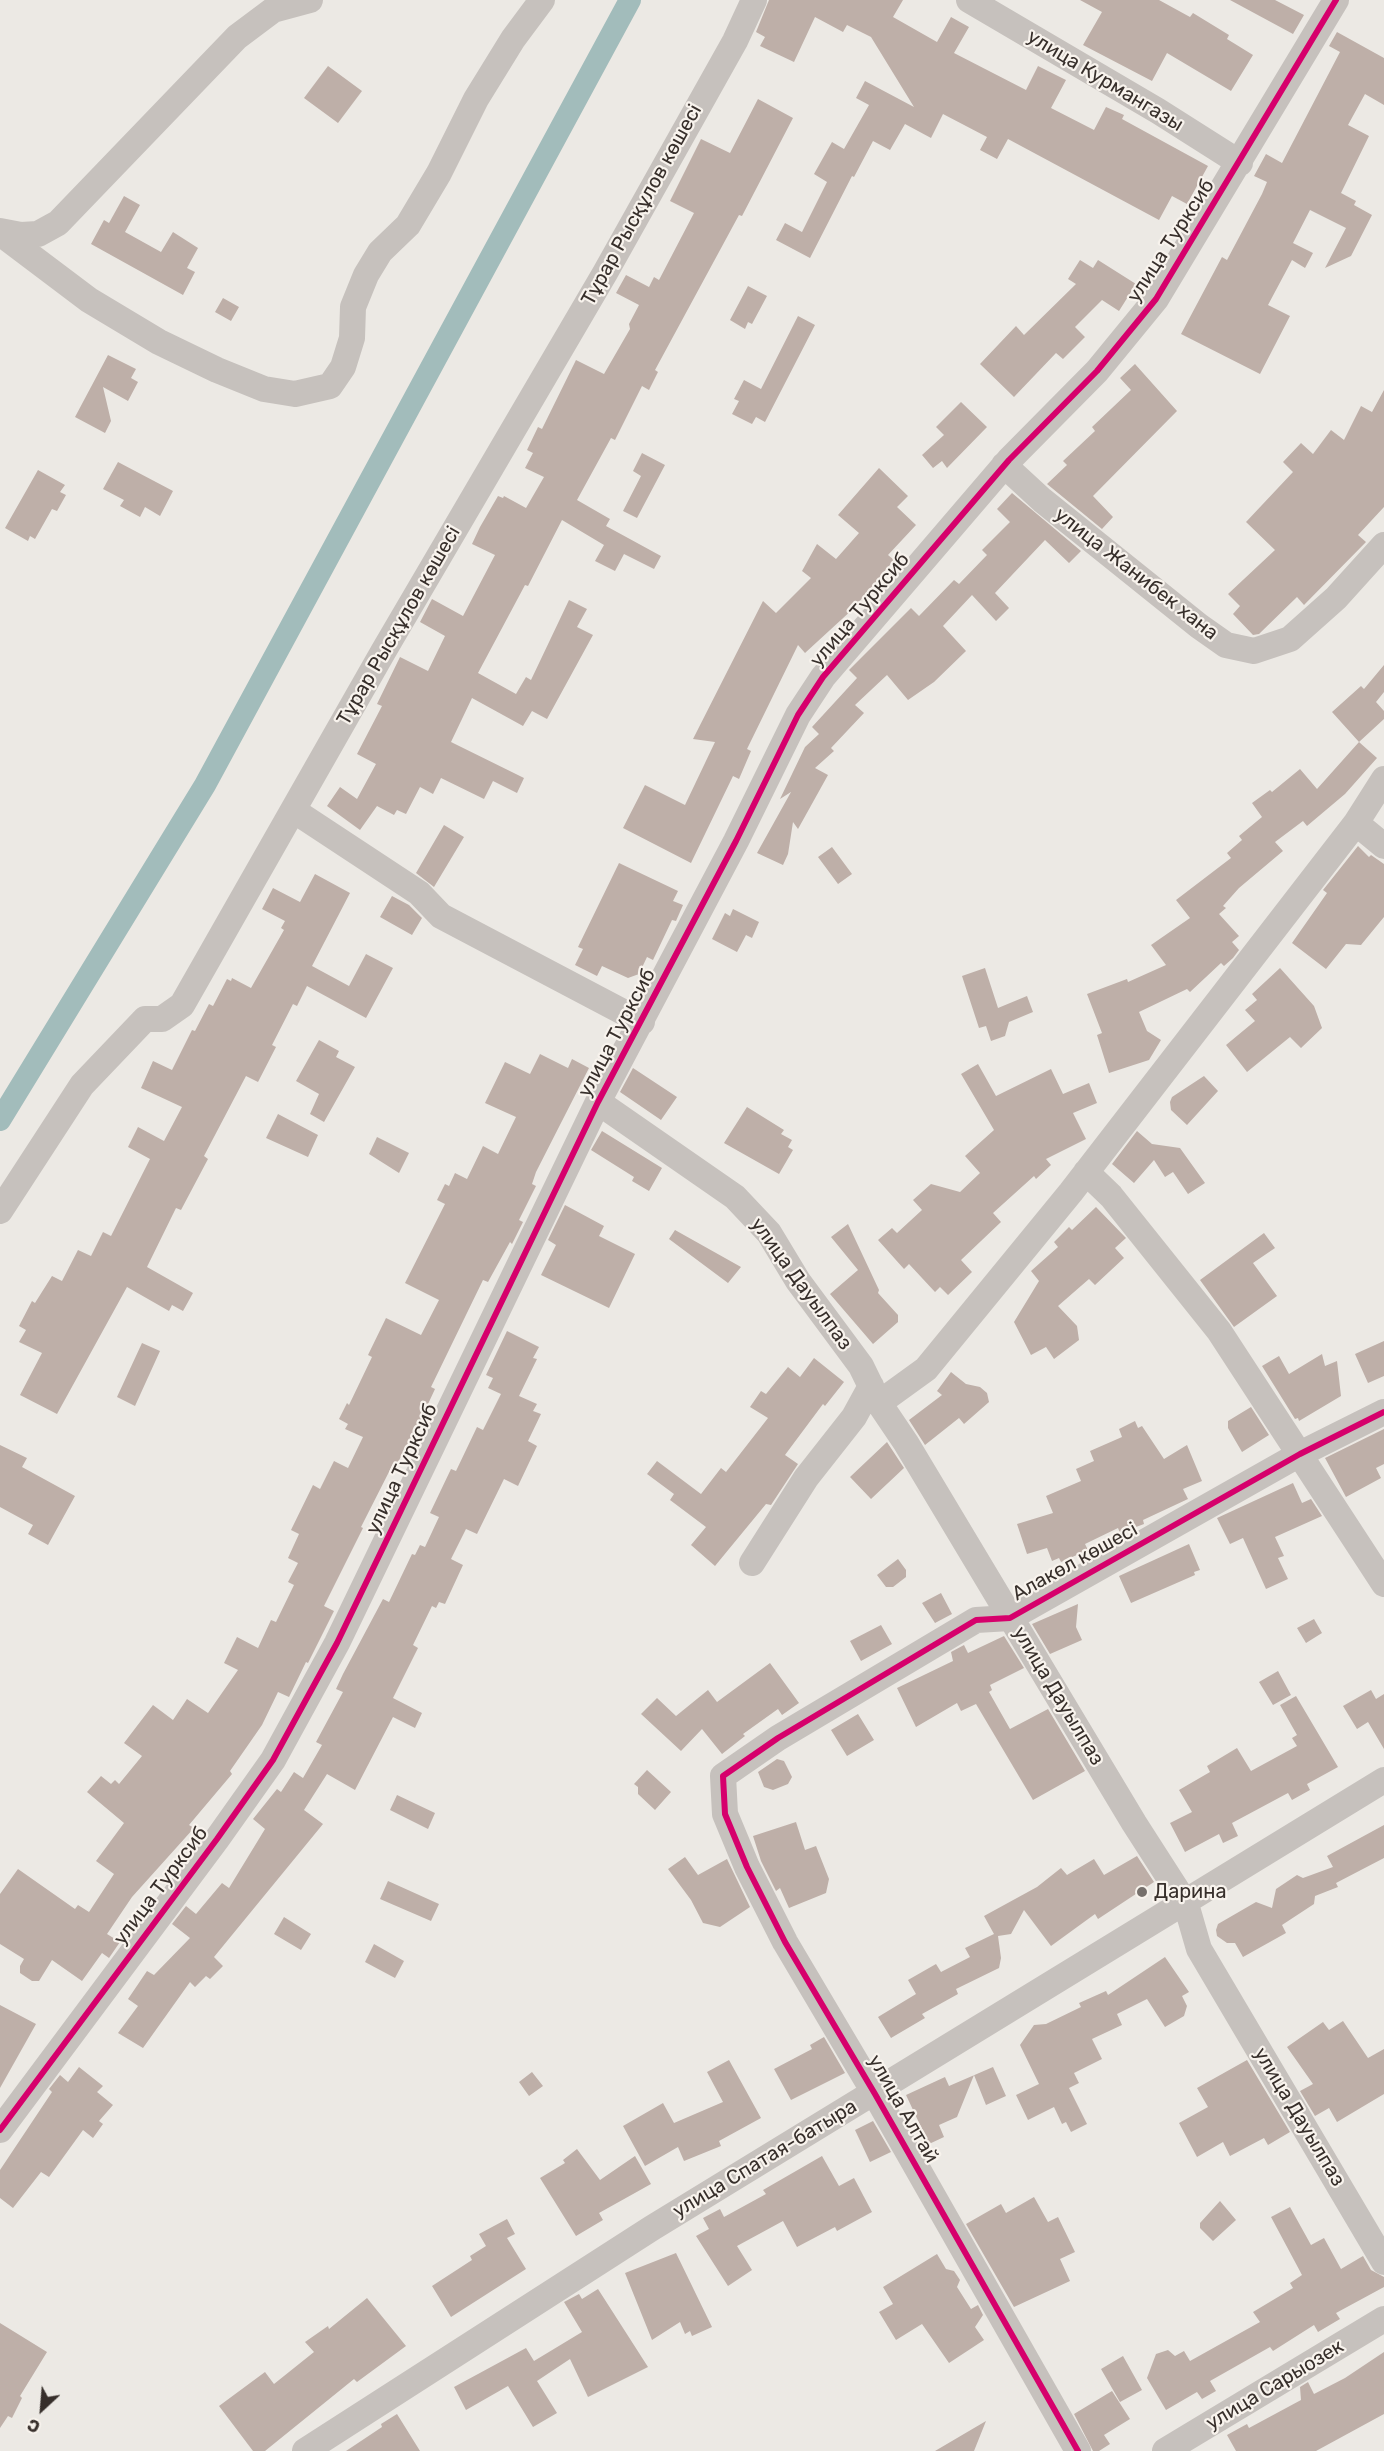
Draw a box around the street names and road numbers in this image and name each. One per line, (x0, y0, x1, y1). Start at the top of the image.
street label: улица Курмангазы (1023, 25, 1187, 137)
street label: Тұрар Рысқұлов көшесі (577, 100, 707, 310)
street label: улица Турксиб (1122, 175, 1220, 307)
street label: улица Жанибек хана (1049, 503, 1223, 645)
street label: Тұрар Рысқұлов көшесі (332, 522, 466, 730)
street label: улица Турксиб (805, 548, 915, 672)
street label: улица Турксиб (573, 965, 661, 1101)
street label: улица Дауылпаз (745, 1213, 857, 1355)
street label: улица Турксиб (361, 1400, 443, 1538)
street label: Алакөл көшесі (1008, 1518, 1142, 1606)
street label: улица Дауылпаз (1007, 1622, 1109, 1770)
street label: улица Турксиб (109, 1822, 213, 1950)
street label: улица Дауылпаз (1248, 2043, 1350, 2191)
street label: улица Алтай (862, 2051, 944, 2167)
street label: улица Спатая-батыра (669, 2095, 861, 2223)
street label: улица Сарыозек (1202, 2334, 1348, 2436)

